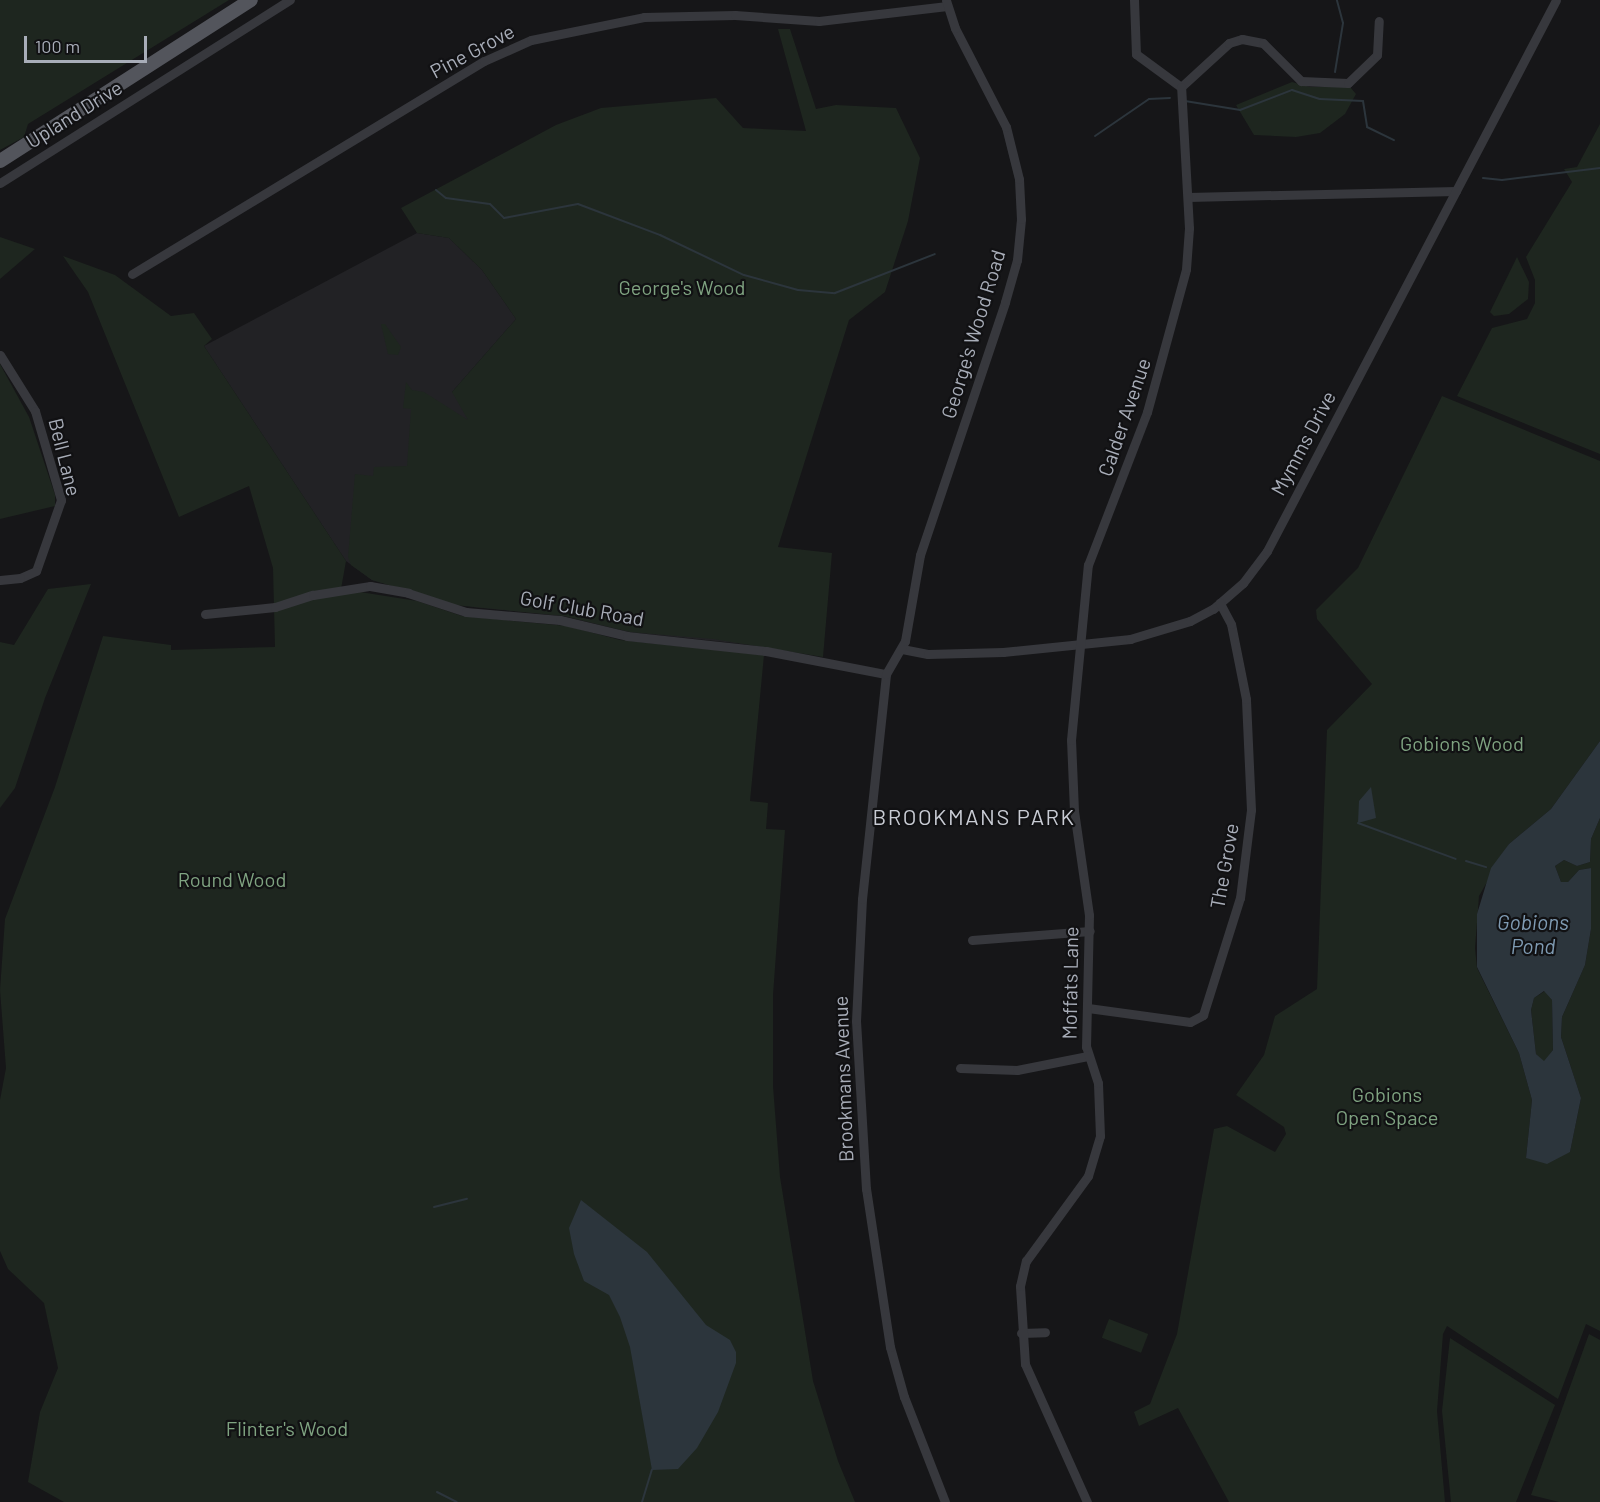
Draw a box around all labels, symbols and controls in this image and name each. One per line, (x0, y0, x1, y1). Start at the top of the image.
street label: Pine Grove (426, 19, 518, 83)
scale bar (27, 24, 150, 62)
text: 100 m (35, 35, 80, 57)
street label: Upland Drive (21, 75, 127, 153)
street label: George's Wood Road (936, 247, 1010, 421)
park label: George's Wood (619, 275, 745, 299)
street label: Calder Avenue (1093, 355, 1155, 479)
street label: Mymms Drive (1265, 387, 1341, 499)
street label: Bell Lane (44, 416, 86, 498)
street label: Golf Club Road (518, 585, 646, 631)
park label: Gobions Wood (1400, 731, 1524, 755)
district label: BROOKMANS PARK (872, 804, 1076, 830)
street label: The Grove (1205, 821, 1243, 911)
park label: Round Wood (178, 867, 286, 891)
water label: Gobions Pond (1497, 909, 1569, 959)
street label: Moffats Lane (1057, 926, 1083, 1040)
street label: Brookmans Avenue (828, 996, 858, 1162)
park label: Gobions Open Space (1336, 1083, 1438, 1130)
park label: Flinter's Wood (226, 1416, 348, 1440)

